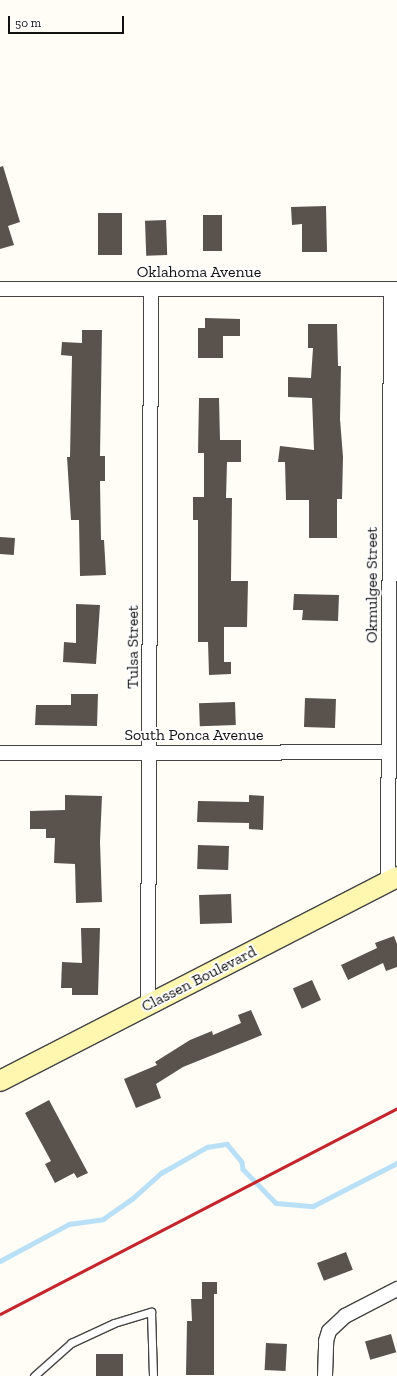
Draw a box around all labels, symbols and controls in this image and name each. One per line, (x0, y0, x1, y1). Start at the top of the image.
scale bar (10, 8, 126, 34)
text: 50 m (15, 16, 41, 30)
street label: Oklahoma Avenue (137, 262, 261, 282)
street label: Okmulgee Street (362, 527, 382, 643)
street label: Tulsa Street (123, 605, 143, 689)
street label: South Ponca Avenue (124, 725, 264, 745)
street label: Classen Boulevard (138, 942, 260, 1016)

